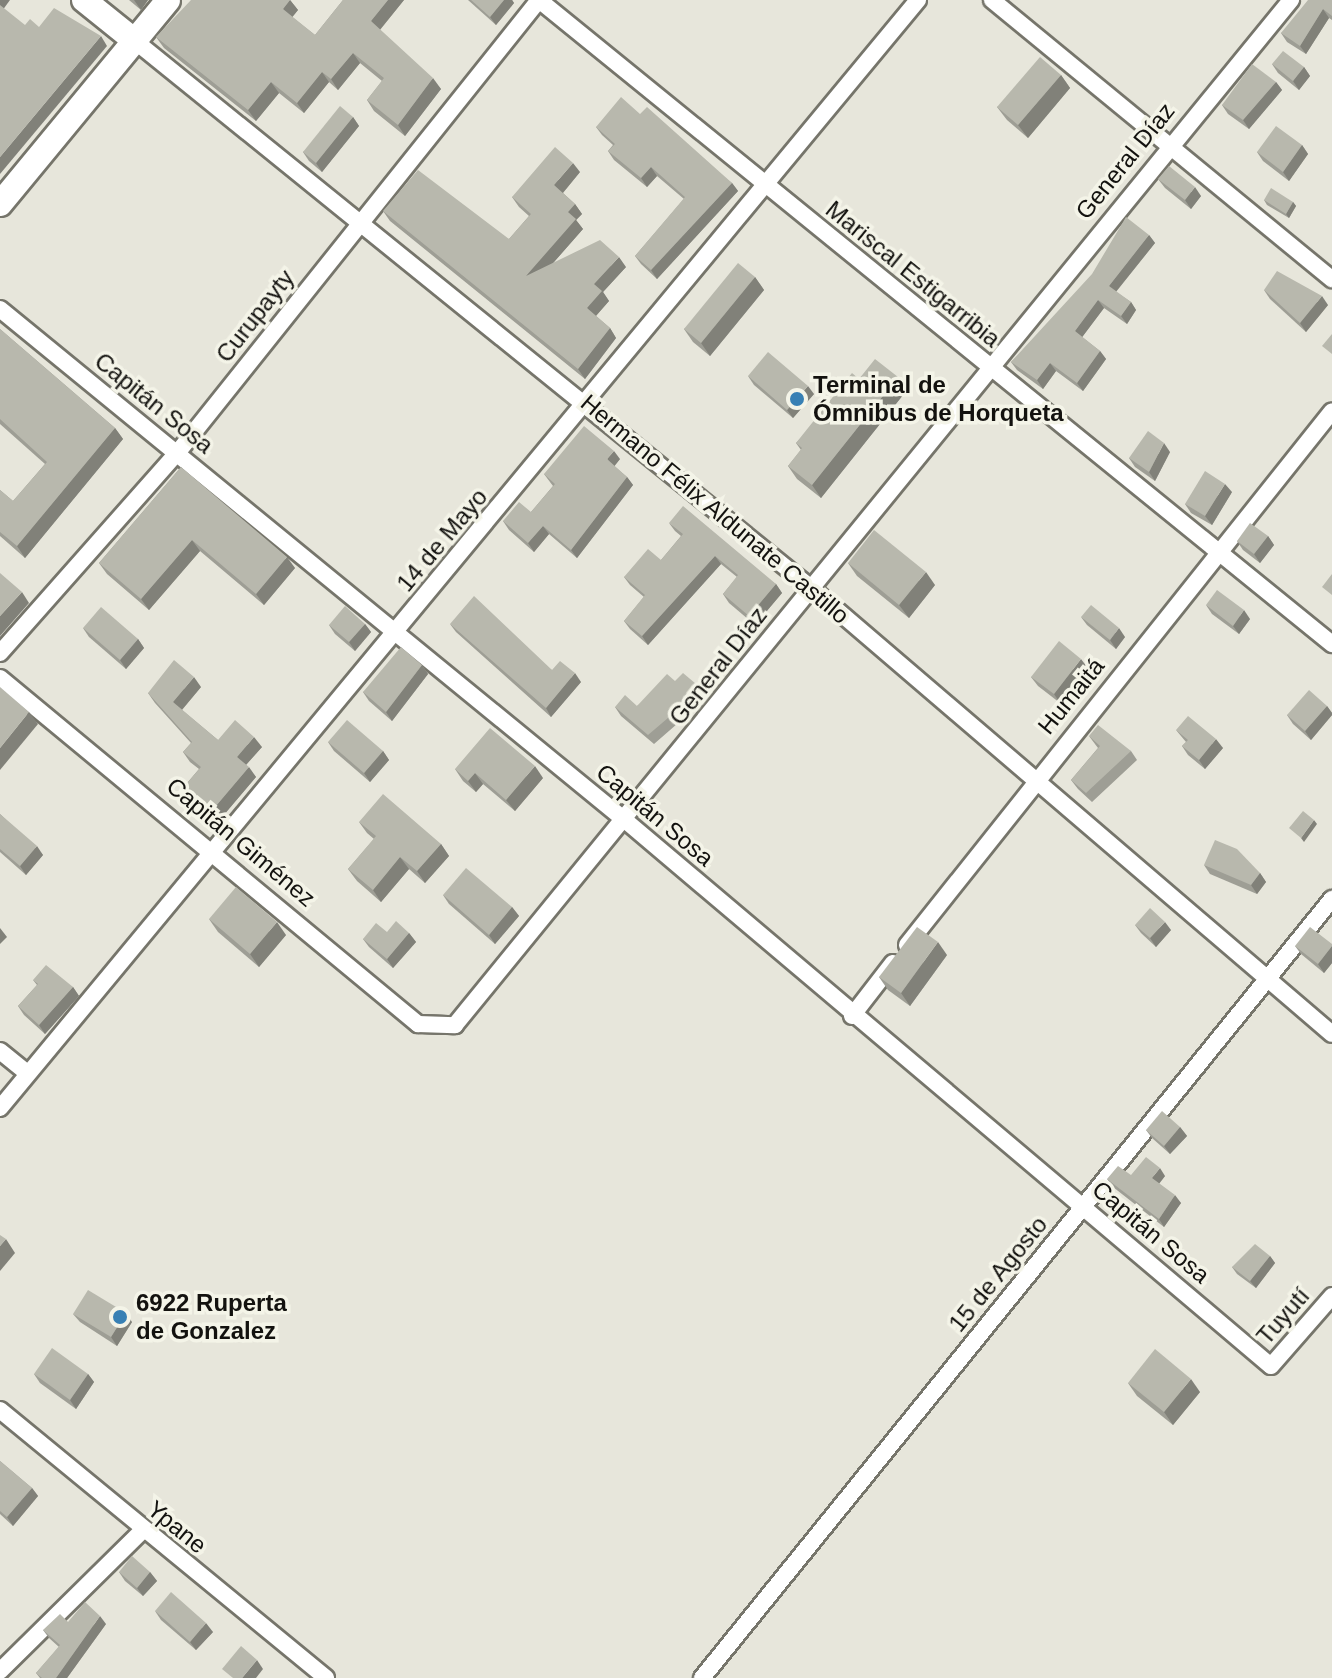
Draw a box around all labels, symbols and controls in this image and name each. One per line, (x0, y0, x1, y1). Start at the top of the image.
street label: General Díaz (1069, 97, 1181, 225)
street label: Mariscal Estigarribia (820, 195, 1006, 353)
street label: Curupayty (210, 264, 300, 368)
street label: Capitán Sosa (89, 346, 219, 460)
place label: Terminal de Ómnibus de Horqueta (813, 371, 1064, 427)
street label: Hermano Félix Aldunate Castillo (574, 388, 856, 630)
marker: Terminal de Ómnibus de Horqueta (788, 390, 806, 408)
street label: 14 de Mayo (391, 483, 493, 597)
street label: General Díaz (663, 601, 773, 731)
street label: Humaitá (1032, 652, 1110, 740)
street label: Capitán Sosa (591, 758, 719, 872)
street label: Capitán Giménez (161, 771, 321, 913)
street label: Capitán Sosa (1087, 1175, 1215, 1289)
street label: 15 de Agosto (942, 1210, 1054, 1338)
street label: Tuyutí (1251, 1282, 1315, 1350)
place label: 6922 Ruperta de Gonzalez (136, 1289, 287, 1345)
marker: 6922 Ruperta de Gonzalez (111, 1308, 129, 1326)
street label: Ypane (142, 1495, 212, 1559)

